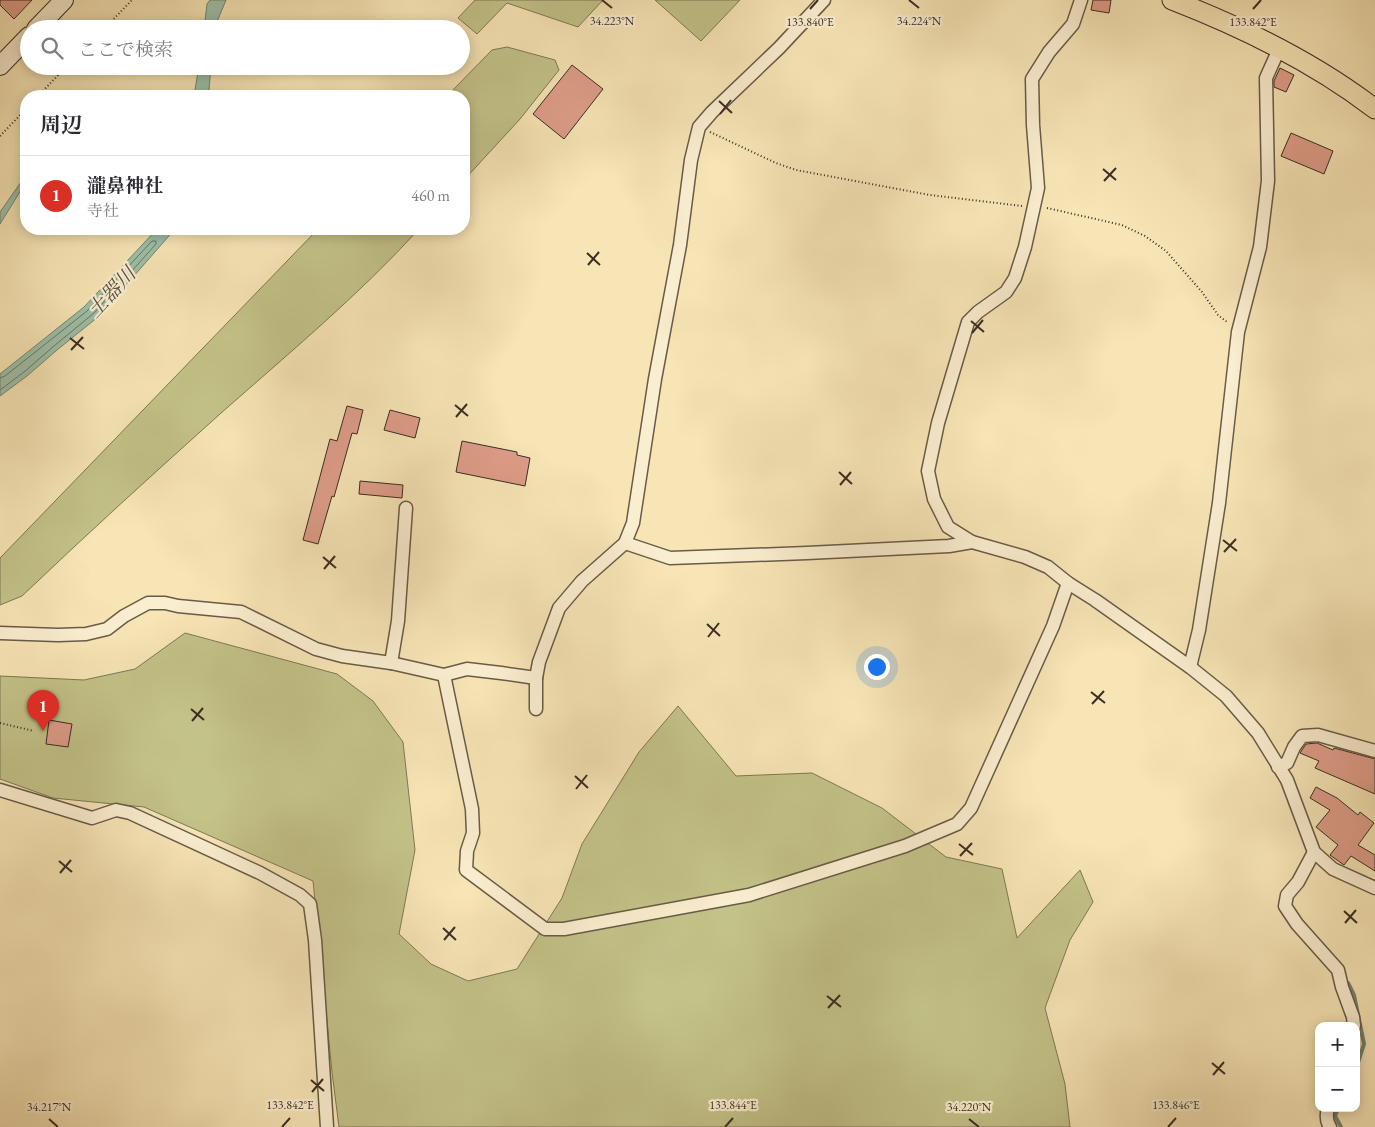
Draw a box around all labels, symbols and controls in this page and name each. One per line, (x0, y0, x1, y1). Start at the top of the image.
text: 34.223°N (590, 13, 635, 29)
text: 34.224°N (897, 13, 942, 29)
text: 133.840°E (786, 14, 834, 30)
text: 133.842°E (1229, 14, 1277, 30)
search box (20, 20, 470, 75)
icon: search (38, 34, 66, 62)
text: ここで検索 (78, 37, 173, 62)
text: 周辺 (40, 111, 82, 138)
text: 瀧鼻神社 (87, 173, 163, 198)
text: 1 (52, 185, 60, 206)
text: 460 m (411, 185, 450, 206)
text: 寺社 (87, 200, 119, 221)
water label: 土器川 (81, 260, 142, 323)
your location (864, 654, 890, 680)
pin: 1 (27, 690, 59, 731)
map controls (1315, 1022, 1360, 1112)
button: + (1315, 1022, 1360, 1067)
button: − (1315, 1067, 1360, 1112)
text: 133.842°E (266, 1097, 314, 1113)
text: 133.844°E (709, 1097, 757, 1113)
text: 133.846°E (1152, 1097, 1200, 1113)
text: 34.217°N (27, 1099, 72, 1115)
text: 34.220°N (947, 1099, 992, 1115)

